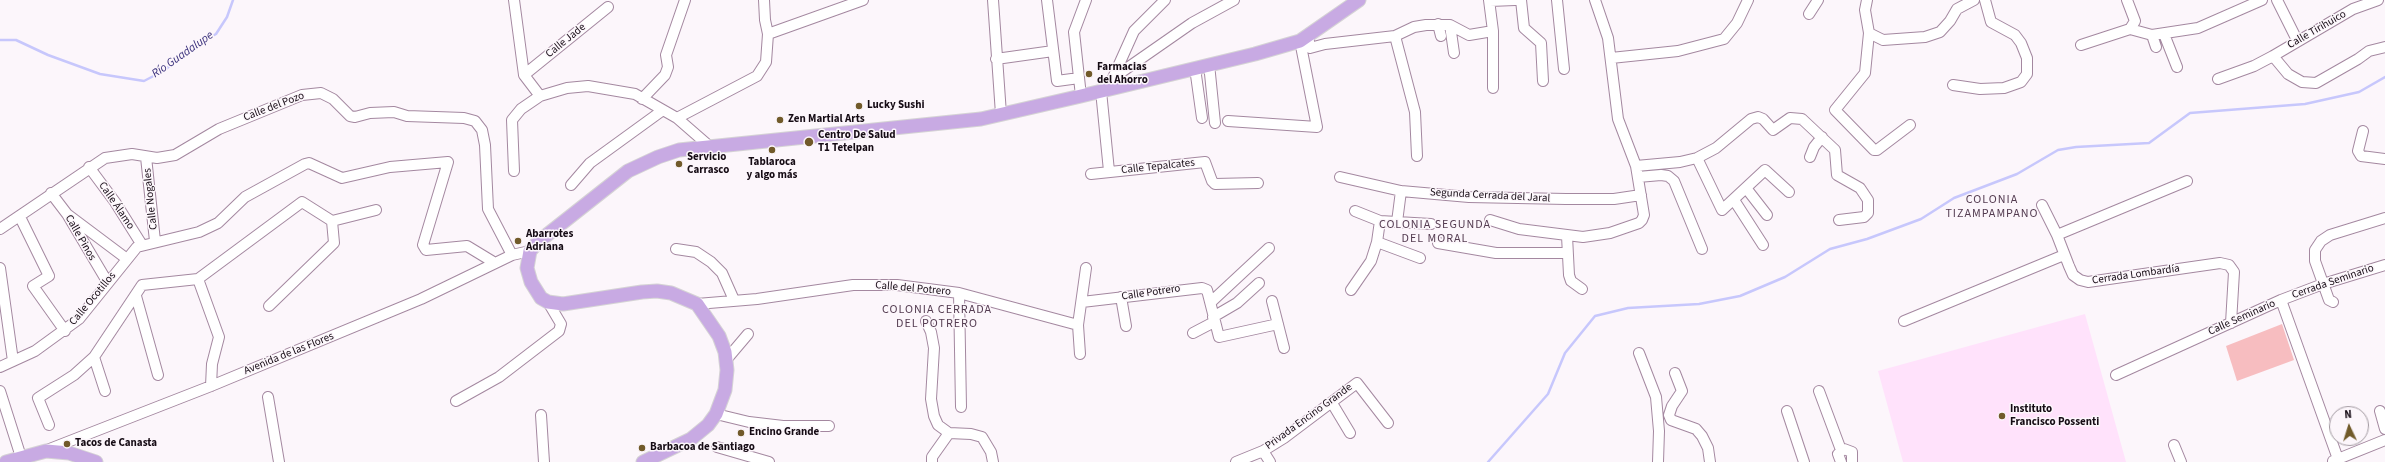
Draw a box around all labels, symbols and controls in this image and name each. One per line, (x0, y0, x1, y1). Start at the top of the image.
street label: Calle Tirihuico (2285, 8, 2349, 52)
street label: Calle Jade (543, 21, 589, 61)
water label: Río Guadalupe (149, 28, 217, 82)
place label: Farmacias del Ahorro (1097, 61, 1148, 87)
marker: Farmacias del Ahorro (1084, 69, 1094, 79)
street label: Calle del Pozo (242, 89, 306, 125)
place label: Lucky Sushi (867, 99, 924, 113)
marker: Lucky Sushi (854, 101, 864, 111)
place label: Zen Martial Arts (788, 113, 865, 127)
marker: Zen Martial Arts (775, 115, 785, 125)
place label: Centro De Salud T1 Tetelpan (818, 129, 896, 155)
marker: Centro De Salud T1 Tetelpan (803, 136, 815, 148)
marker: Tablaroca y algo más (767, 145, 777, 155)
place label: Servicio Carrasco (687, 151, 729, 177)
place label: Tablaroca y algo más (747, 156, 797, 182)
street label: Calle Tepalcates (1121, 157, 1195, 177)
marker: Servicio Carrasco (674, 159, 684, 169)
street label: Calle Nogales (141, 168, 161, 230)
street label: Calle Álamo (95, 180, 137, 232)
street label: Segunda Cerrada del Jaral (1430, 186, 1550, 206)
district label: COLONIA TIZAMPAMPANO (1945, 193, 2039, 221)
street label: Calle Pinos (62, 213, 98, 263)
district label: COLONIA SEGUNDA DEL MORAL (1379, 218, 1491, 246)
place label: Abarrotes Adriana (526, 228, 573, 254)
marker: Abarrotes Adriana (513, 236, 523, 246)
street label: Cerrada Lombardía (2091, 262, 2181, 288)
street label: Cerrada Seminario (2290, 262, 2376, 302)
street label: Calle Ocotillos (67, 270, 119, 328)
street label: Calle del Potrero (875, 279, 951, 299)
street label: Calle Potrero (1121, 282, 1181, 304)
street label: Calle Seminario (2206, 297, 2278, 339)
district label: COLONIA CERRADA DEL POTRERO (882, 303, 992, 331)
street label: Avenida de las Flores (242, 330, 336, 378)
street label: Privada Encino Grande (1263, 381, 1355, 453)
place label: Instituto Francisco Possenti (2010, 403, 2099, 429)
north arrow (2329, 406, 2369, 446)
text: N (2344, 407, 2352, 422)
marker: Instituto Francisco Possenti (1997, 411, 2007, 421)
place label: Encino Grande (749, 426, 819, 440)
marker: Encino Grande (736, 428, 746, 438)
place label: Tacos de Canasta (75, 437, 157, 451)
marker: Tacos de Canasta (62, 439, 72, 449)
place label: Barbacoa de Santiago (650, 441, 755, 455)
marker: Barbacoa de Santiago (637, 443, 647, 453)

